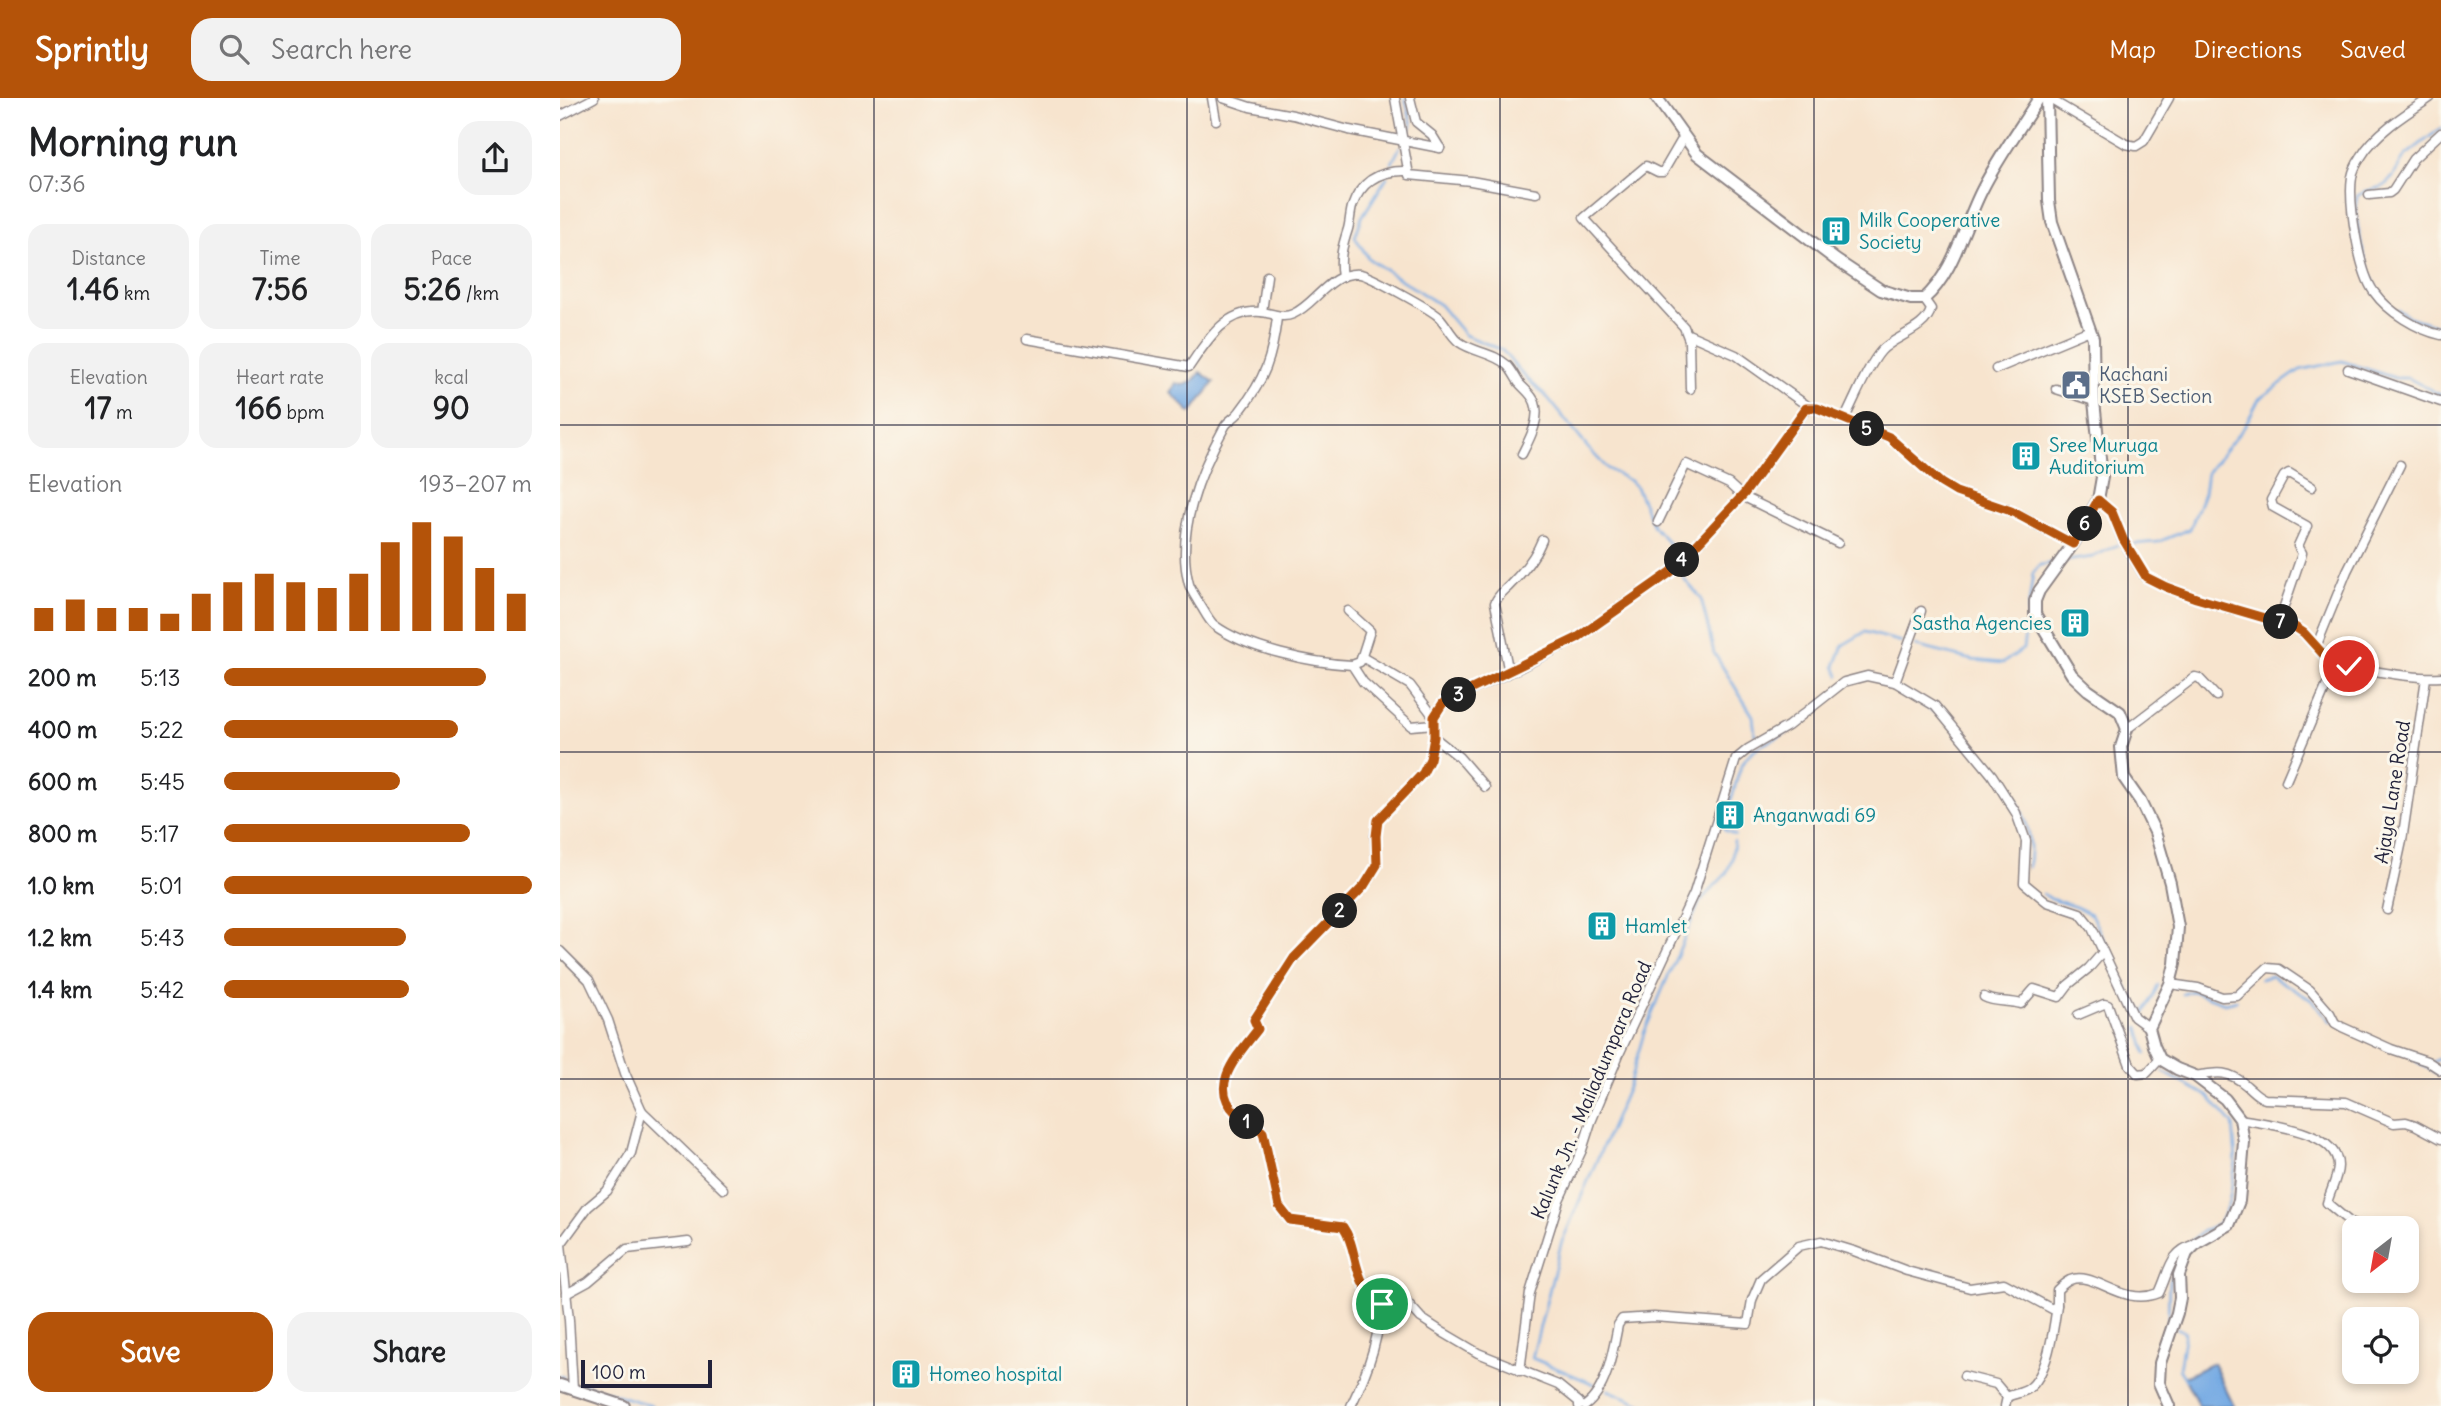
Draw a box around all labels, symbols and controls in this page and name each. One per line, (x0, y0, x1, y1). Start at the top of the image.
search box (191, 18, 681, 81)
text: Sprintly (35, 28, 149, 70)
icon: search (215, 30, 253, 68)
text: Search here (271, 33, 412, 66)
text: Map (2109, 34, 2156, 64)
text: Directions (2194, 34, 2302, 64)
text: Saved (2340, 34, 2406, 64)
text: Morning run (28, 119, 238, 166)
button: share (458, 121, 532, 195)
text: 07:36 (28, 169, 86, 198)
place label: Milk Cooperative Society (1859, 208, 2000, 254)
building icon: Milk Cooperative Society (1819, 214, 1853, 248)
text: Distance (72, 246, 146, 270)
text: Time (259, 246, 301, 270)
text: Pace (431, 246, 472, 270)
text: 1.46 (67, 270, 119, 308)
text: 7:56 (252, 270, 308, 308)
text: 5:26 (404, 270, 461, 308)
text: km (119, 281, 150, 305)
text: /km (461, 281, 499, 305)
place label: Kachani KSEB Section (2099, 362, 2212, 408)
text: Elevation (70, 365, 148, 389)
text: Heart rate (236, 365, 324, 389)
text: kcal (434, 365, 468, 389)
public building icon: Kachani KSEB Section (2059, 368, 2093, 402)
text: 17 (85, 389, 111, 427)
text: 166 (235, 389, 282, 427)
text: 90 (433, 389, 470, 427)
text: m (111, 400, 133, 424)
text: bpm (282, 400, 325, 424)
pin: 5 (1850, 412, 1884, 446)
text: 5 (1861, 416, 1872, 440)
place label: Sree Muruga Auditorium (2049, 433, 2159, 479)
building icon: Sree Muruga Auditorium (2009, 439, 2043, 473)
text: Elevation (28, 469, 122, 498)
text: 193–207 m (419, 469, 532, 498)
pin: 6 (2068, 506, 2102, 542)
text: 6 (2079, 511, 2090, 535)
pin: 4 (1664, 542, 1700, 578)
text: 4 (1676, 547, 1687, 571)
pin: 7 (2264, 604, 2298, 640)
building icon: Sastha Agencies (2058, 606, 2092, 640)
text: 7 (2276, 609, 2285, 633)
place label: Sastha Agencies (1912, 611, 2052, 635)
pin (2319, 636, 2379, 696)
icon: check (2330, 647, 2368, 685)
text: 200 m (28, 663, 97, 692)
text: 5:13 (140, 663, 181, 692)
pin: 3 (1441, 678, 1476, 712)
text: 3 (1453, 682, 1464, 706)
text: 400 m (28, 715, 97, 744)
text: 5:22 (140, 715, 184, 744)
street label: Ajaya Lane Road (2369, 719, 2415, 865)
text: 600 m (28, 767, 97, 796)
text: 5:45 (140, 767, 185, 796)
building icon: Anganwadi 69 (1713, 798, 1747, 832)
place label: Anganwadi 69 (1753, 803, 1876, 827)
text: 800 m (28, 819, 97, 848)
text: 5:17 (140, 819, 179, 848)
text: 1.0 km (28, 871, 94, 900)
text: 5:01 (140, 871, 183, 900)
pin: 2 (1322, 894, 1358, 928)
text: 2 (1334, 898, 1345, 922)
building icon: Hamlet (1585, 909, 1619, 943)
place label: Hamlet (1625, 914, 1687, 938)
text: 1.2 km (28, 923, 92, 952)
text: 5:43 (140, 923, 185, 952)
street label: Kalunk Jn. - Mailadumpara Road (1526, 957, 1656, 1223)
text: 1.4 km (28, 975, 92, 1004)
text: 5:42 (140, 975, 184, 1004)
pin: 1 (1230, 1104, 1264, 1140)
text: 1 (1243, 1109, 1250, 1133)
north arrow (2342, 1216, 2418, 1293)
map controls (2342, 1216, 2419, 1384)
pin (1352, 1274, 1412, 1334)
icon: arrive (1363, 1285, 1401, 1323)
button: locate (2342, 1307, 2419, 1384)
button: Save (28, 1312, 273, 1392)
button: Share (287, 1312, 532, 1392)
scale bar (581, 1357, 712, 1389)
building icon: Homeo hospital (889, 1357, 923, 1391)
text: 100 m (592, 1360, 646, 1384)
place label: Homeo hospital (929, 1362, 1062, 1386)

